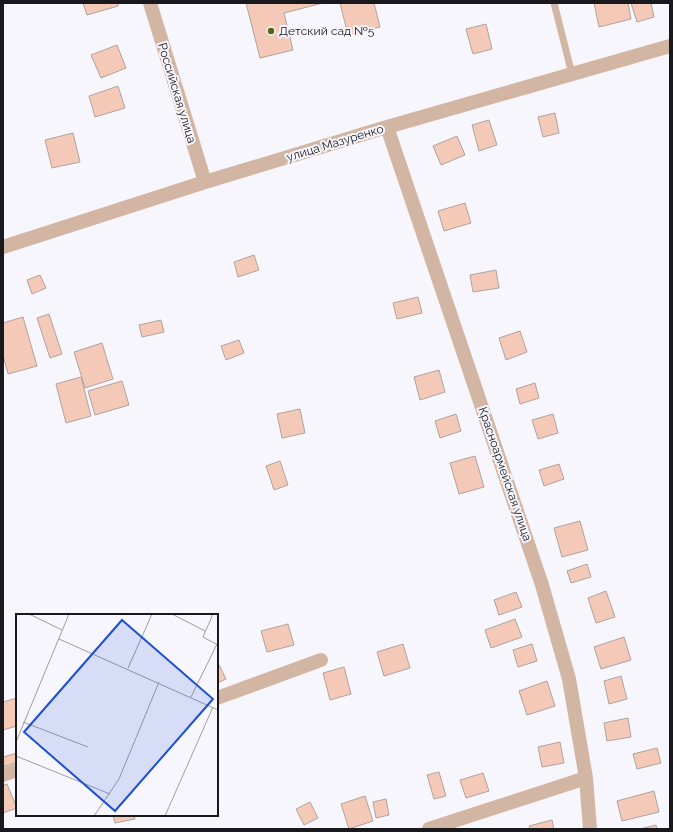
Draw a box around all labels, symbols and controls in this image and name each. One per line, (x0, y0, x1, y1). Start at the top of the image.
place label: Детский сад №5 (279, 24, 375, 38)
marker: Детский сад №5 (266, 26, 276, 36)
street label: Российская улица (155, 41, 199, 145)
street label: улица Мазуренко (285, 122, 385, 164)
street label: Красноармейская улица (475, 405, 535, 543)
inset map (16, 614, 218, 816)

